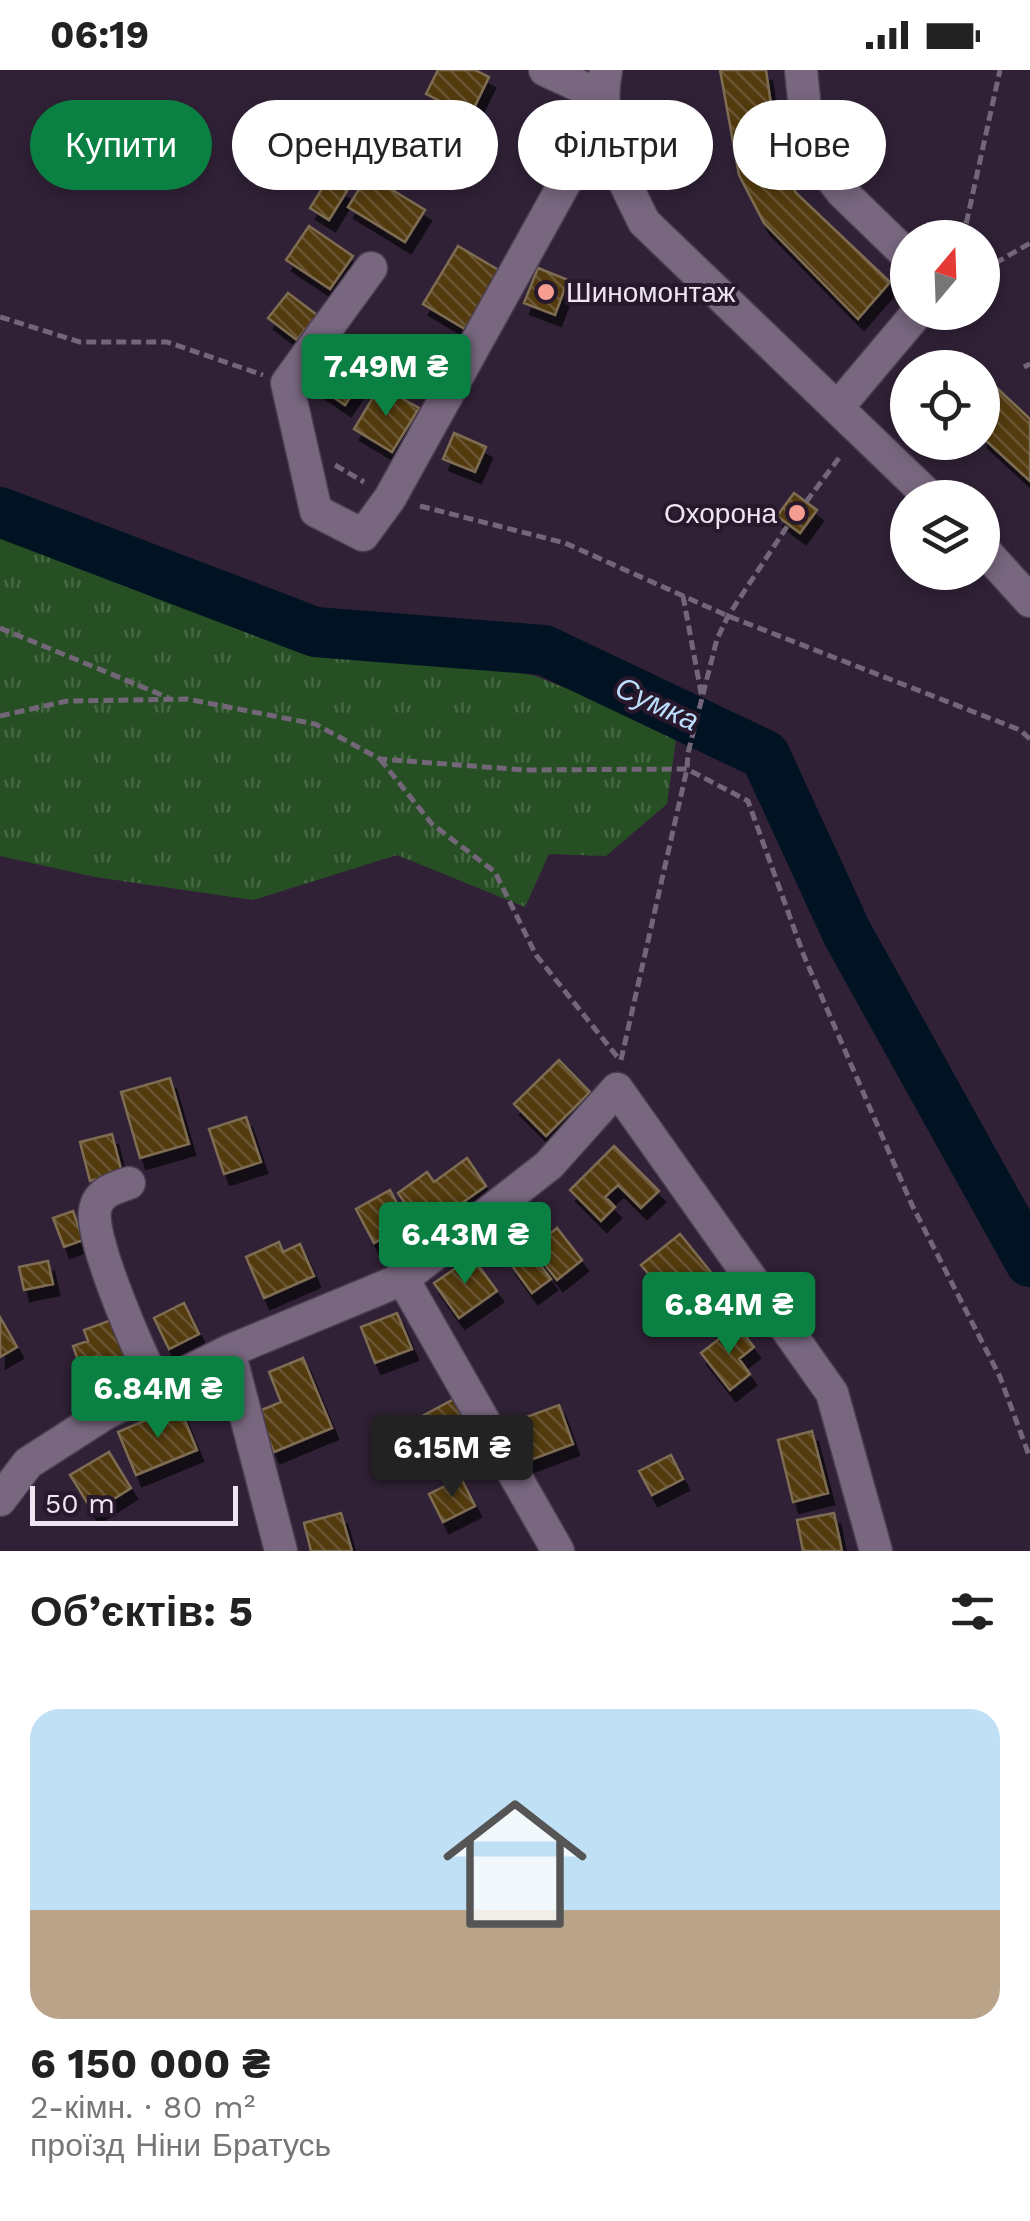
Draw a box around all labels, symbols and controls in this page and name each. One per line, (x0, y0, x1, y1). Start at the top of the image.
text: 06:19 (50, 13, 149, 57)
chip: Купити (30, 100, 212, 190)
chip: Орендувати (232, 100, 498, 190)
chip: Фільтри (518, 100, 713, 190)
chip: Нове (733, 100, 886, 190)
north arrow (890, 220, 1000, 330)
map controls (890, 220, 1000, 590)
place label: Шиномонтаж (566, 276, 736, 309)
marker: Шиномонтаж (535, 281, 557, 303)
pin: 7.49M ₴ (294, 334, 478, 419)
text: 7.49M ₴ (324, 347, 448, 385)
button: locate (890, 350, 1000, 460)
button: layers (890, 480, 1000, 590)
place label: Охорона (664, 497, 777, 530)
marker: Охорона (786, 502, 808, 524)
water label: Сумка (610, 669, 704, 738)
pin: 6.43M ₴ (373, 1202, 557, 1287)
text: 6.43M ₴ (401, 1215, 529, 1253)
pin: 6.84M ₴ (637, 1272, 821, 1357)
text: 6.84M ₴ (664, 1285, 794, 1323)
pin: 6.84M ₴ (66, 1356, 250, 1441)
text: 6.84M ₴ (93, 1369, 223, 1407)
pin: 6.15M ₴ (360, 1415, 544, 1500)
text: 6.15M ₴ (393, 1428, 511, 1466)
scale bar (30, 1481, 238, 1526)
text: 50 m (45, 1487, 115, 1520)
icon: filters (945, 1584, 1000, 1639)
text: Об’єктів: 5 (30, 1587, 253, 1636)
icon: home (425, 1774, 605, 1954)
text: 6 150 000 ₴ (30, 2039, 270, 2088)
text: 2-кімн. · 80 m² (30, 2088, 255, 2126)
text: проїзд Ніни Братусь (30, 2126, 331, 2164)

